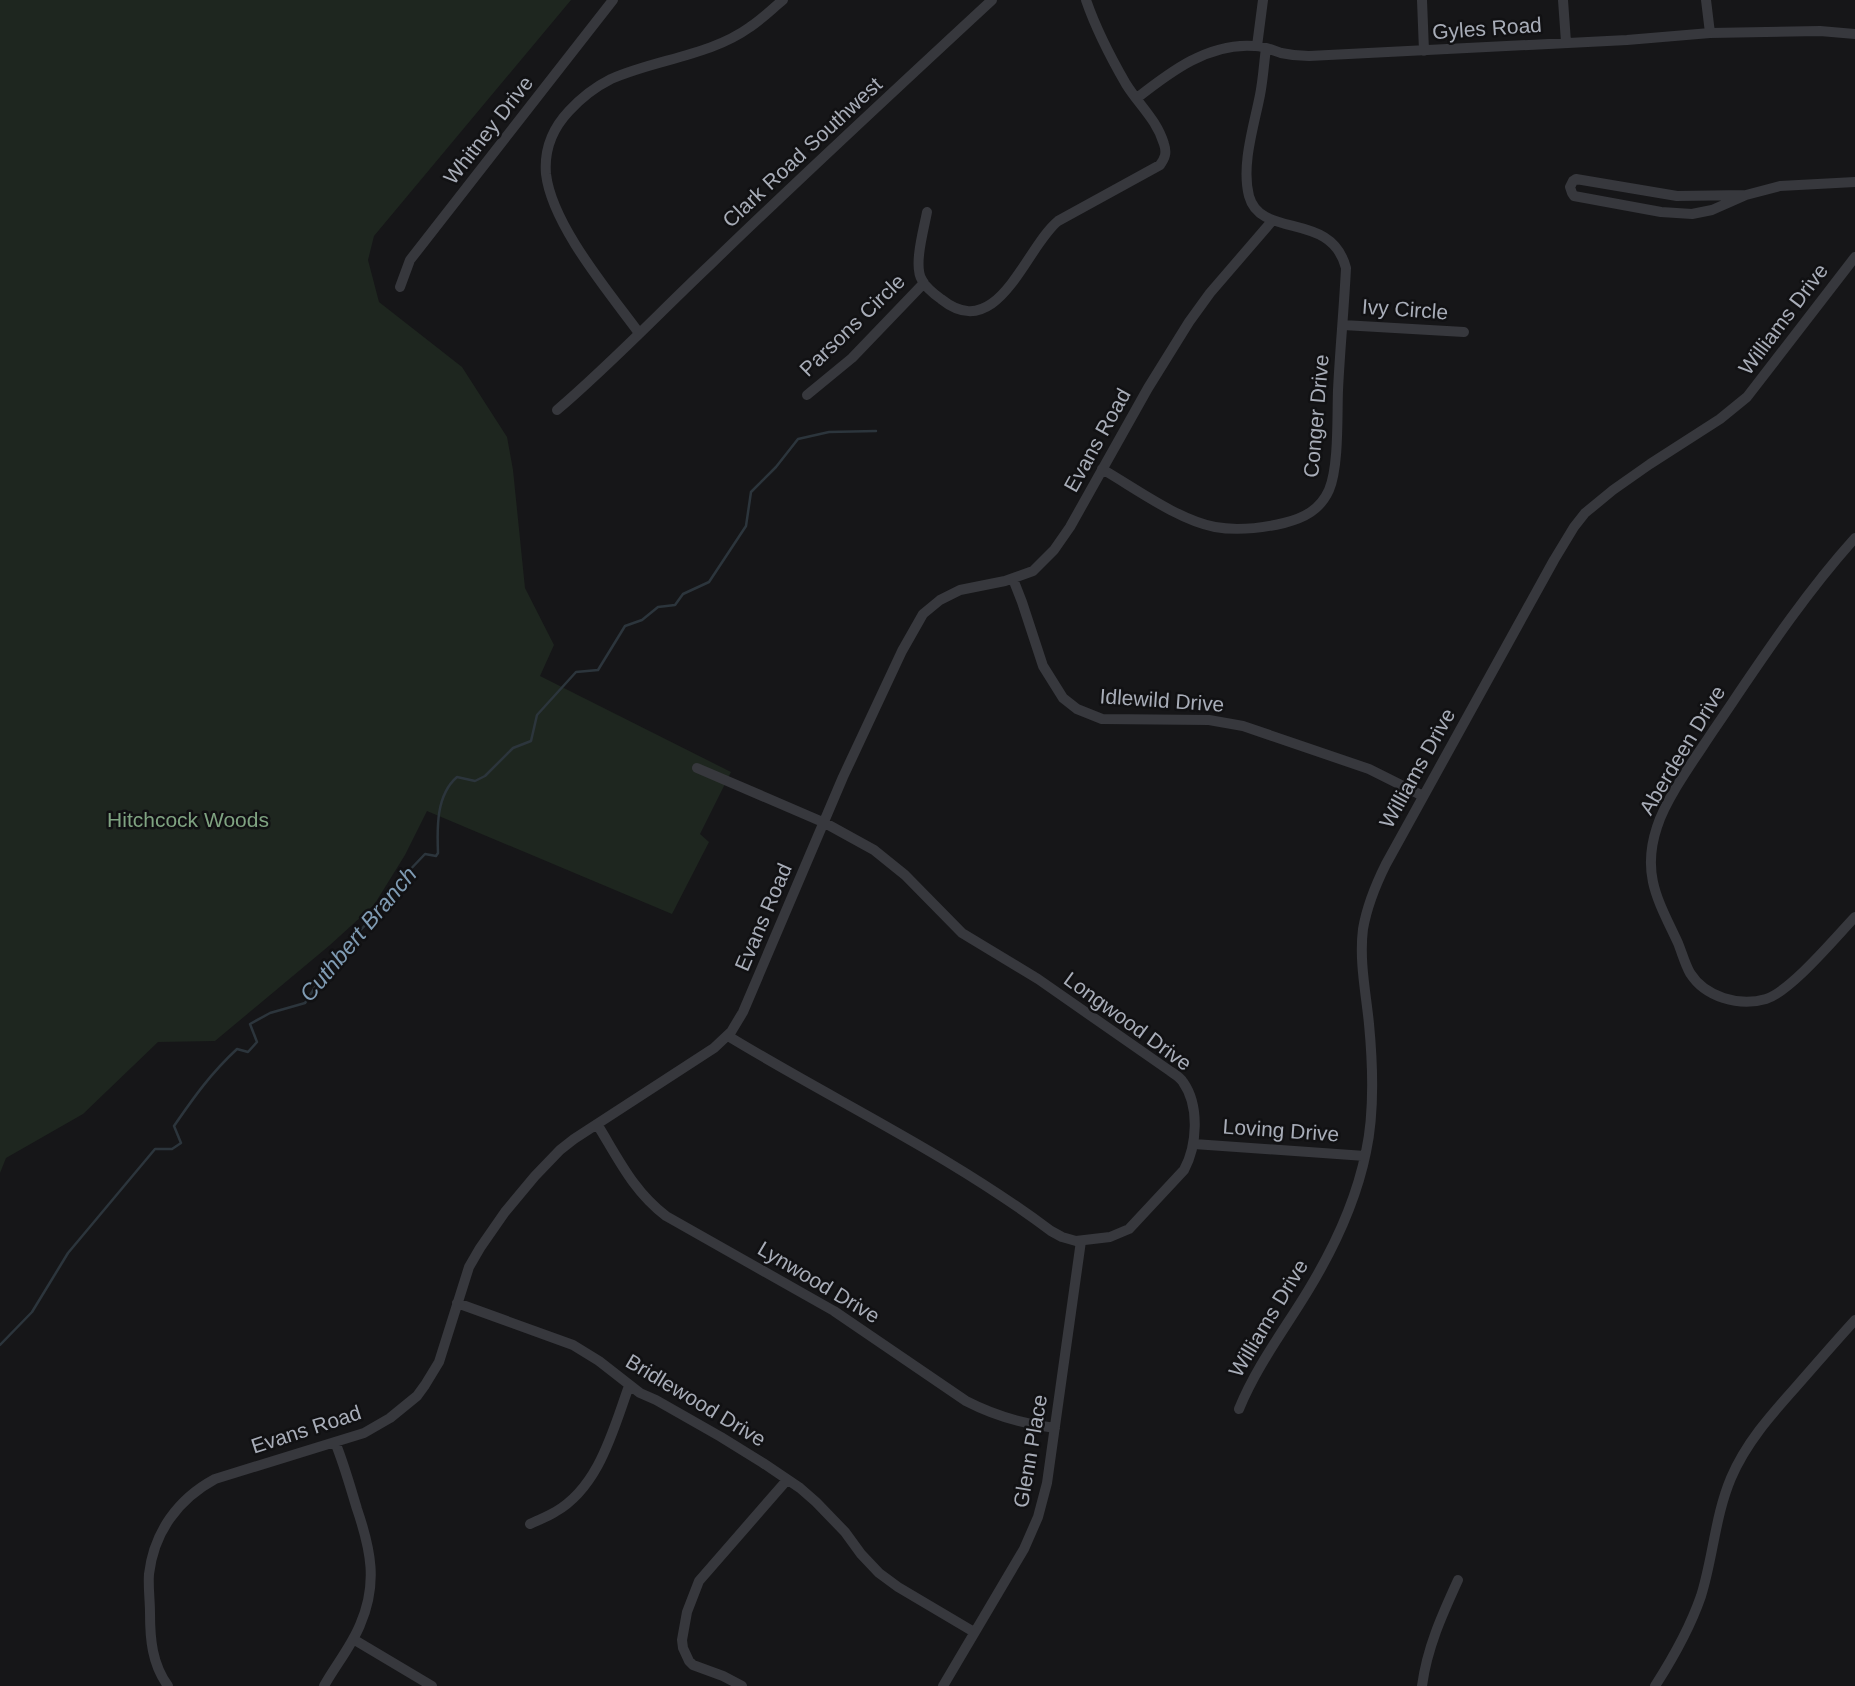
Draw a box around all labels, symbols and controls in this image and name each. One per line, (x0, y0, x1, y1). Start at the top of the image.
street label: Gyles Road (1431, 13, 1543, 43)
street label: Whitney Drive (439, 71, 537, 189)
street label: Clark Road Southwest (718, 72, 886, 232)
street label: Williams Drive (1734, 259, 1832, 379)
street label: Parsons Circle (795, 269, 909, 381)
street label: Ivy Circle (1361, 295, 1449, 323)
street label: Conger Drive (1299, 353, 1333, 479)
street label: Evans Road (1059, 384, 1135, 496)
street label: Aberdeen Drive (1635, 682, 1729, 818)
street label: Idlewild Drive (1099, 684, 1225, 716)
street label: Williams Drive (1375, 704, 1459, 832)
park label: Hitchcock Woods (107, 808, 269, 831)
street label: Evans Road (730, 860, 796, 974)
water label: Cuthbert Branch (294, 861, 422, 1007)
street label: Longwood Drive (1060, 967, 1196, 1075)
street label: Loving Drive (1222, 1114, 1340, 1146)
street label: Lynwood Drive (754, 1237, 884, 1327)
street label: Williams Drive (1224, 1255, 1312, 1381)
street label: Bridlewood Drive (622, 1349, 770, 1451)
street label: Glenn Place (1009, 1393, 1051, 1509)
street label: Evans Road (248, 1400, 364, 1458)

